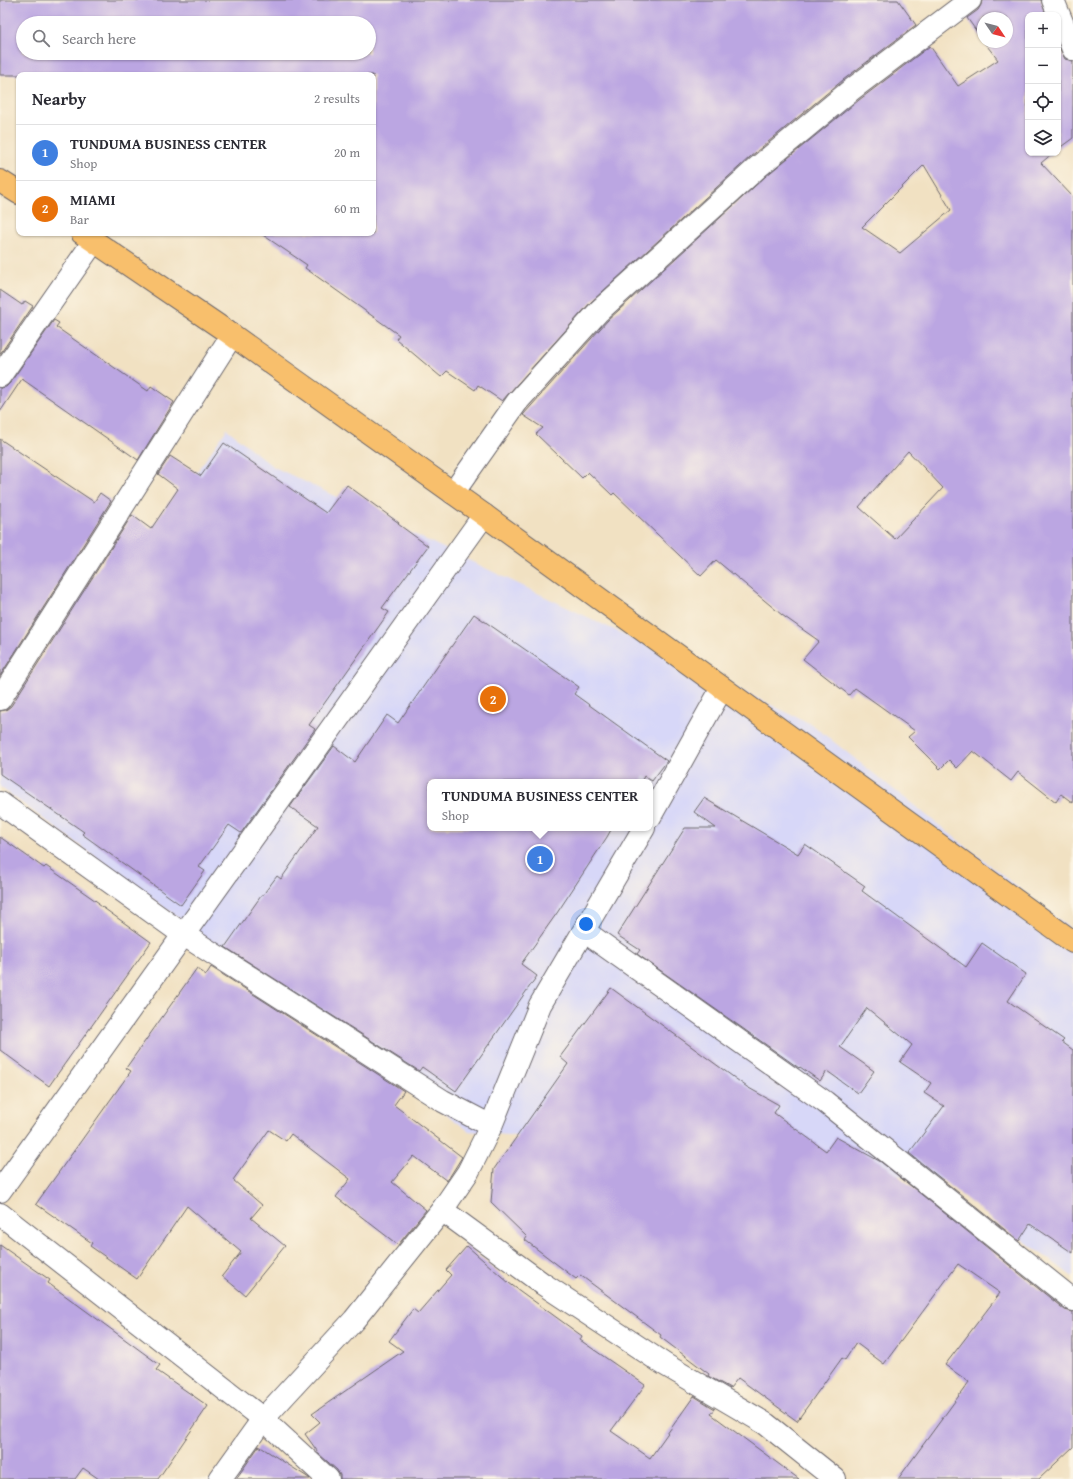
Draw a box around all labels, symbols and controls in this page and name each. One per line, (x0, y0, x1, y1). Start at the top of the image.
north arrow (977, 12, 1013, 48)
map controls (1025, 12, 1061, 156)
button: + (1025, 12, 1061, 48)
search box (16, 16, 376, 60)
icon: search (30, 27, 52, 49)
text: Search here (62, 28, 136, 49)
button: − (1025, 48, 1061, 84)
button: locate (1025, 84, 1061, 120)
text: Nearby (32, 86, 86, 111)
text: 2 results (314, 89, 360, 108)
button: layers (1025, 120, 1061, 156)
text: TUNDUMA BUSINESS CENTER (70, 133, 267, 154)
text: 1 (42, 143, 48, 162)
text: 20 m (334, 143, 360, 162)
text: Shop (70, 154, 97, 173)
text: MIAMI (70, 189, 116, 210)
text: 2 (42, 199, 48, 218)
text: 60 m (334, 199, 360, 218)
text: Bar (70, 210, 89, 229)
pin: 2 (480, 684, 506, 714)
popup (427, 779, 653, 831)
text: TUNDUMA BUSINESS CENTER (442, 785, 638, 806)
text: Shop (442, 806, 469, 825)
pin: 1 (527, 844, 553, 874)
your location (576, 914, 596, 934)

